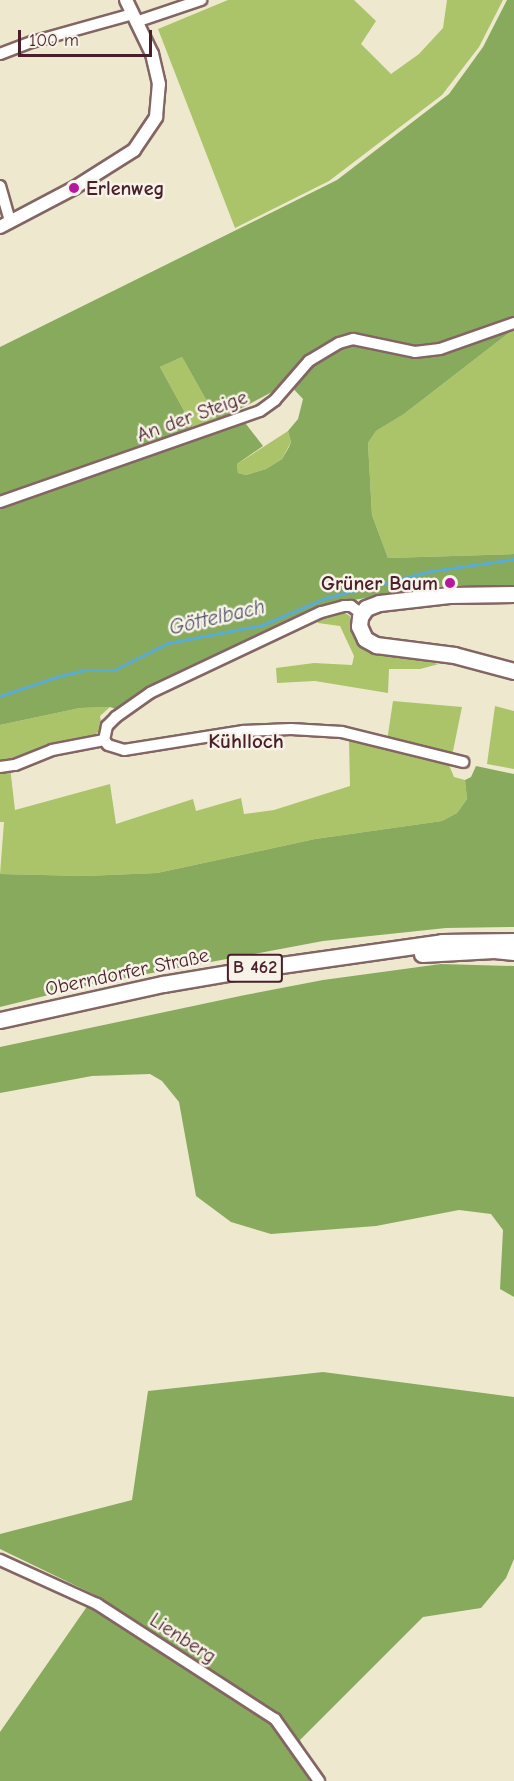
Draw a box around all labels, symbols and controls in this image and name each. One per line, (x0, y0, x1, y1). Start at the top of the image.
scale bar (21, 18, 154, 56)
text: 100 m (29, 30, 79, 51)
place label: Erlenweg (86, 176, 164, 200)
marker: Erlenweg (67, 181, 81, 195)
street label: An der Steige (133, 385, 251, 447)
place label: Grüner Baum (321, 571, 438, 595)
marker: Grüner Baum (443, 576, 457, 590)
water label: Göttelbach (167, 594, 267, 640)
district label: Kühlloch (208, 728, 284, 754)
street label: Oberndorfer Straße (43, 943, 211, 1001)
road number: B 462 (226, 953, 284, 983)
street label: Lienberg (145, 1608, 221, 1668)

